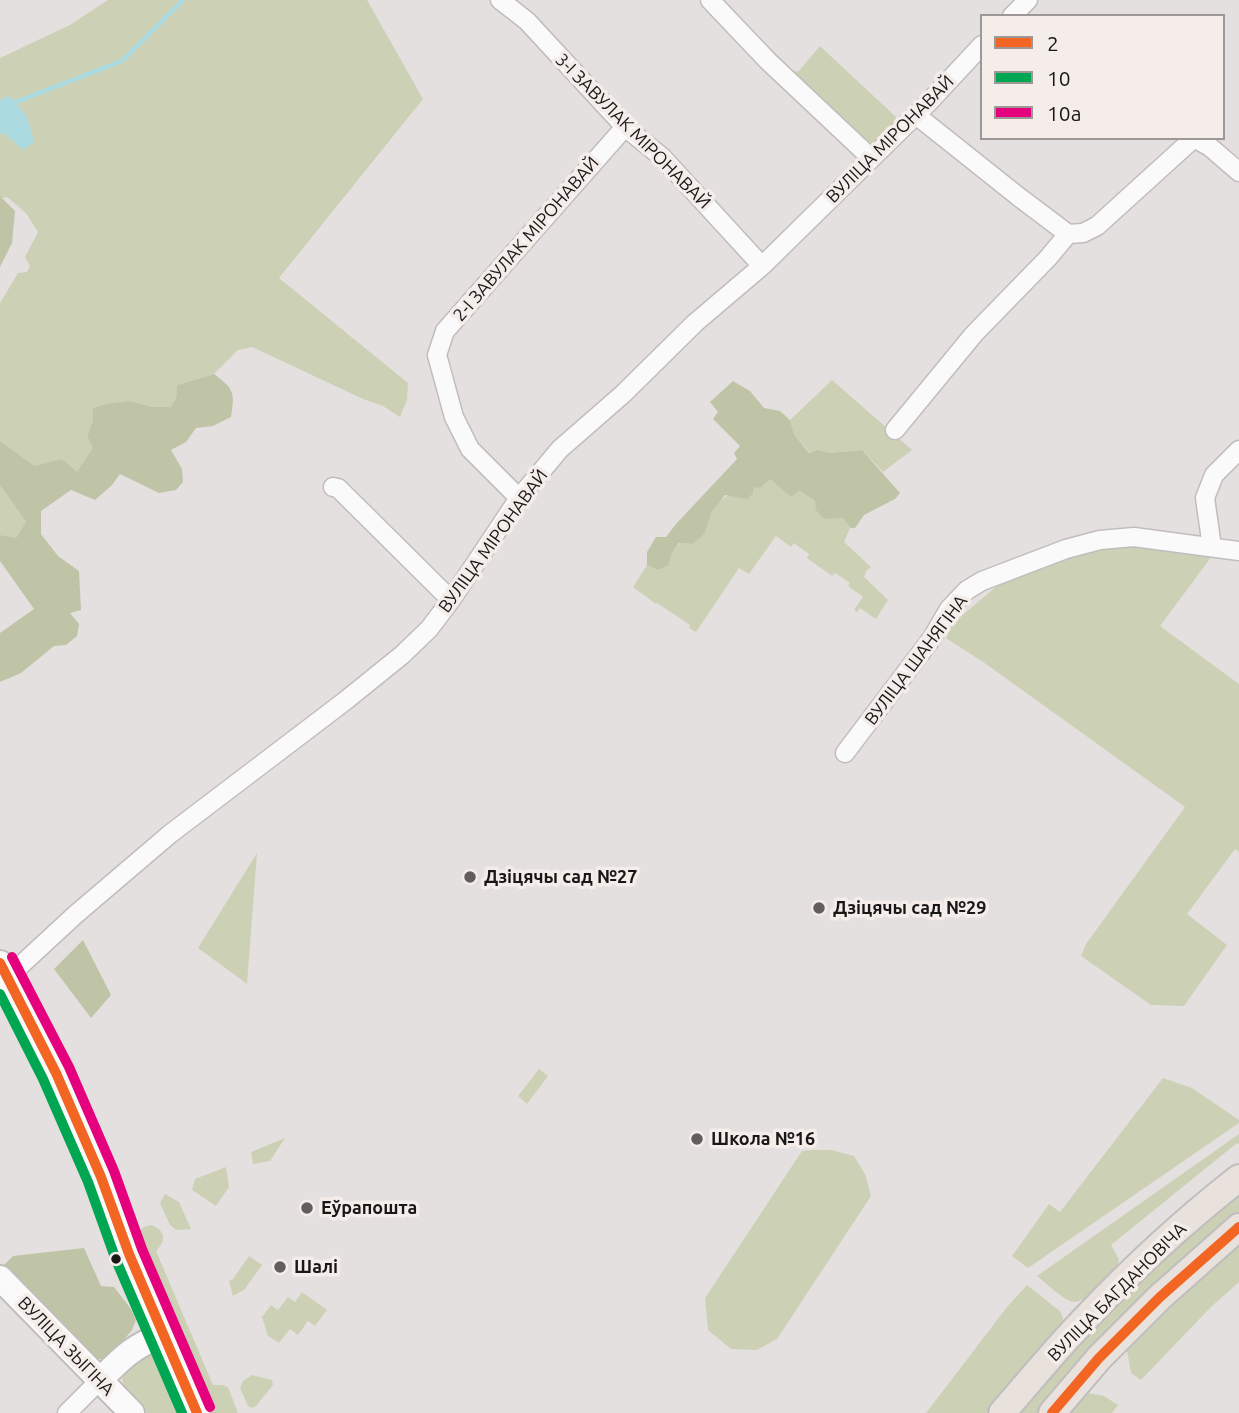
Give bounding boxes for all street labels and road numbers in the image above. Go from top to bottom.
street label: 3-І ЗАВУЛАК МІРОНАВАЙ [551,49,715,213]
street label: ВУЛІЦА МІРОНАВАЙ [822,71,958,207]
street label: 2-І ЗАВУЛАК МІРОНАВАЙ [449,152,603,326]
street label: ВУЛІЦА МІРОНАВАЙ [434,465,552,617]
street label: ВУЛІЦА ШАНЯГІНА [860,591,972,729]
street label: ВУЛІЦА БАГДАНОВІЧА [1043,1218,1191,1366]
street label: ВУЛІЦА ЗЫГІНА [13,1292,119,1400]

